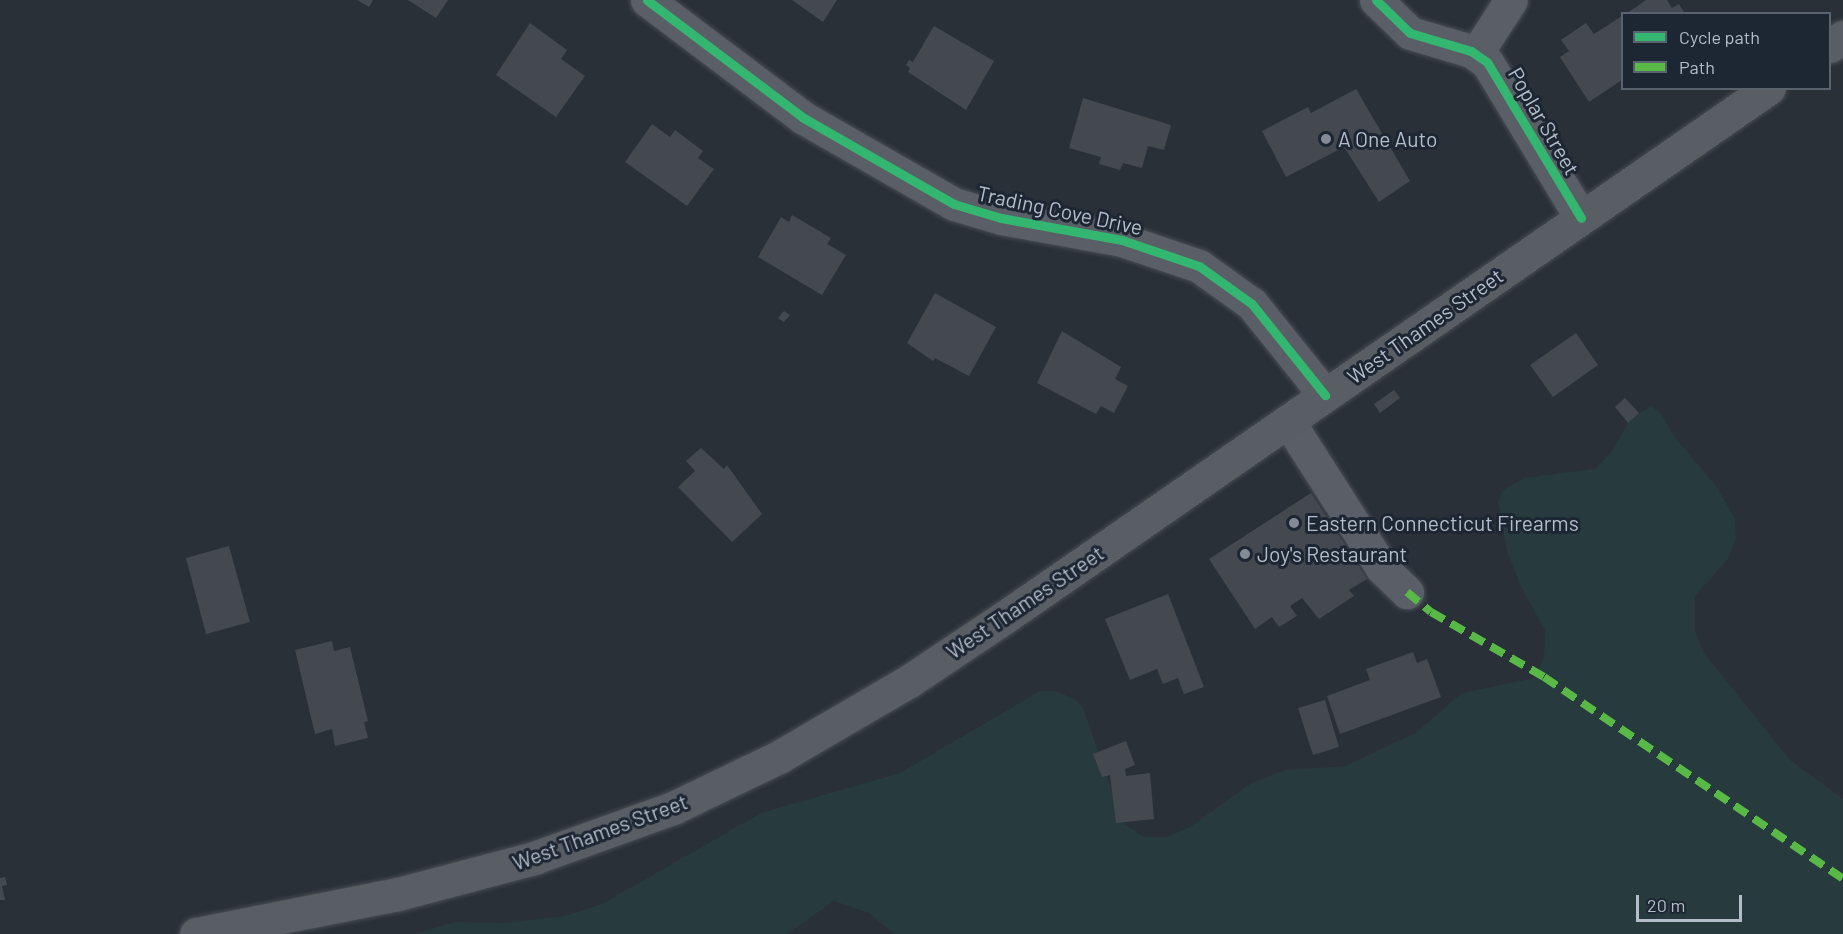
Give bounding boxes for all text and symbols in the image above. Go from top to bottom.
legend [1621,12,1831,90]
text: Cycle path [1679,26,1760,48]
text: Path [1679,56,1715,78]
street label: Poplar Street [1503,63,1585,179]
place label: A One Auto [1338,126,1437,152]
marker: A One Auto [1319,132,1333,146]
street label: Trading Cove Drive [975,180,1145,240]
street label: West Thames Street [1342,263,1508,389]
place label: Eastern Connecticut Firearms [1306,510,1579,536]
marker: Eastern Connecticut Firearms [1287,516,1301,530]
street label: West Thames Street [942,540,1108,664]
place label: Joy's Restaurant [1257,541,1407,567]
marker: Joy's Restaurant [1238,547,1252,561]
street label: West Thames Street [509,789,691,875]
scale bar [1639,883,1746,921]
text: 20 m [1647,894,1685,916]

